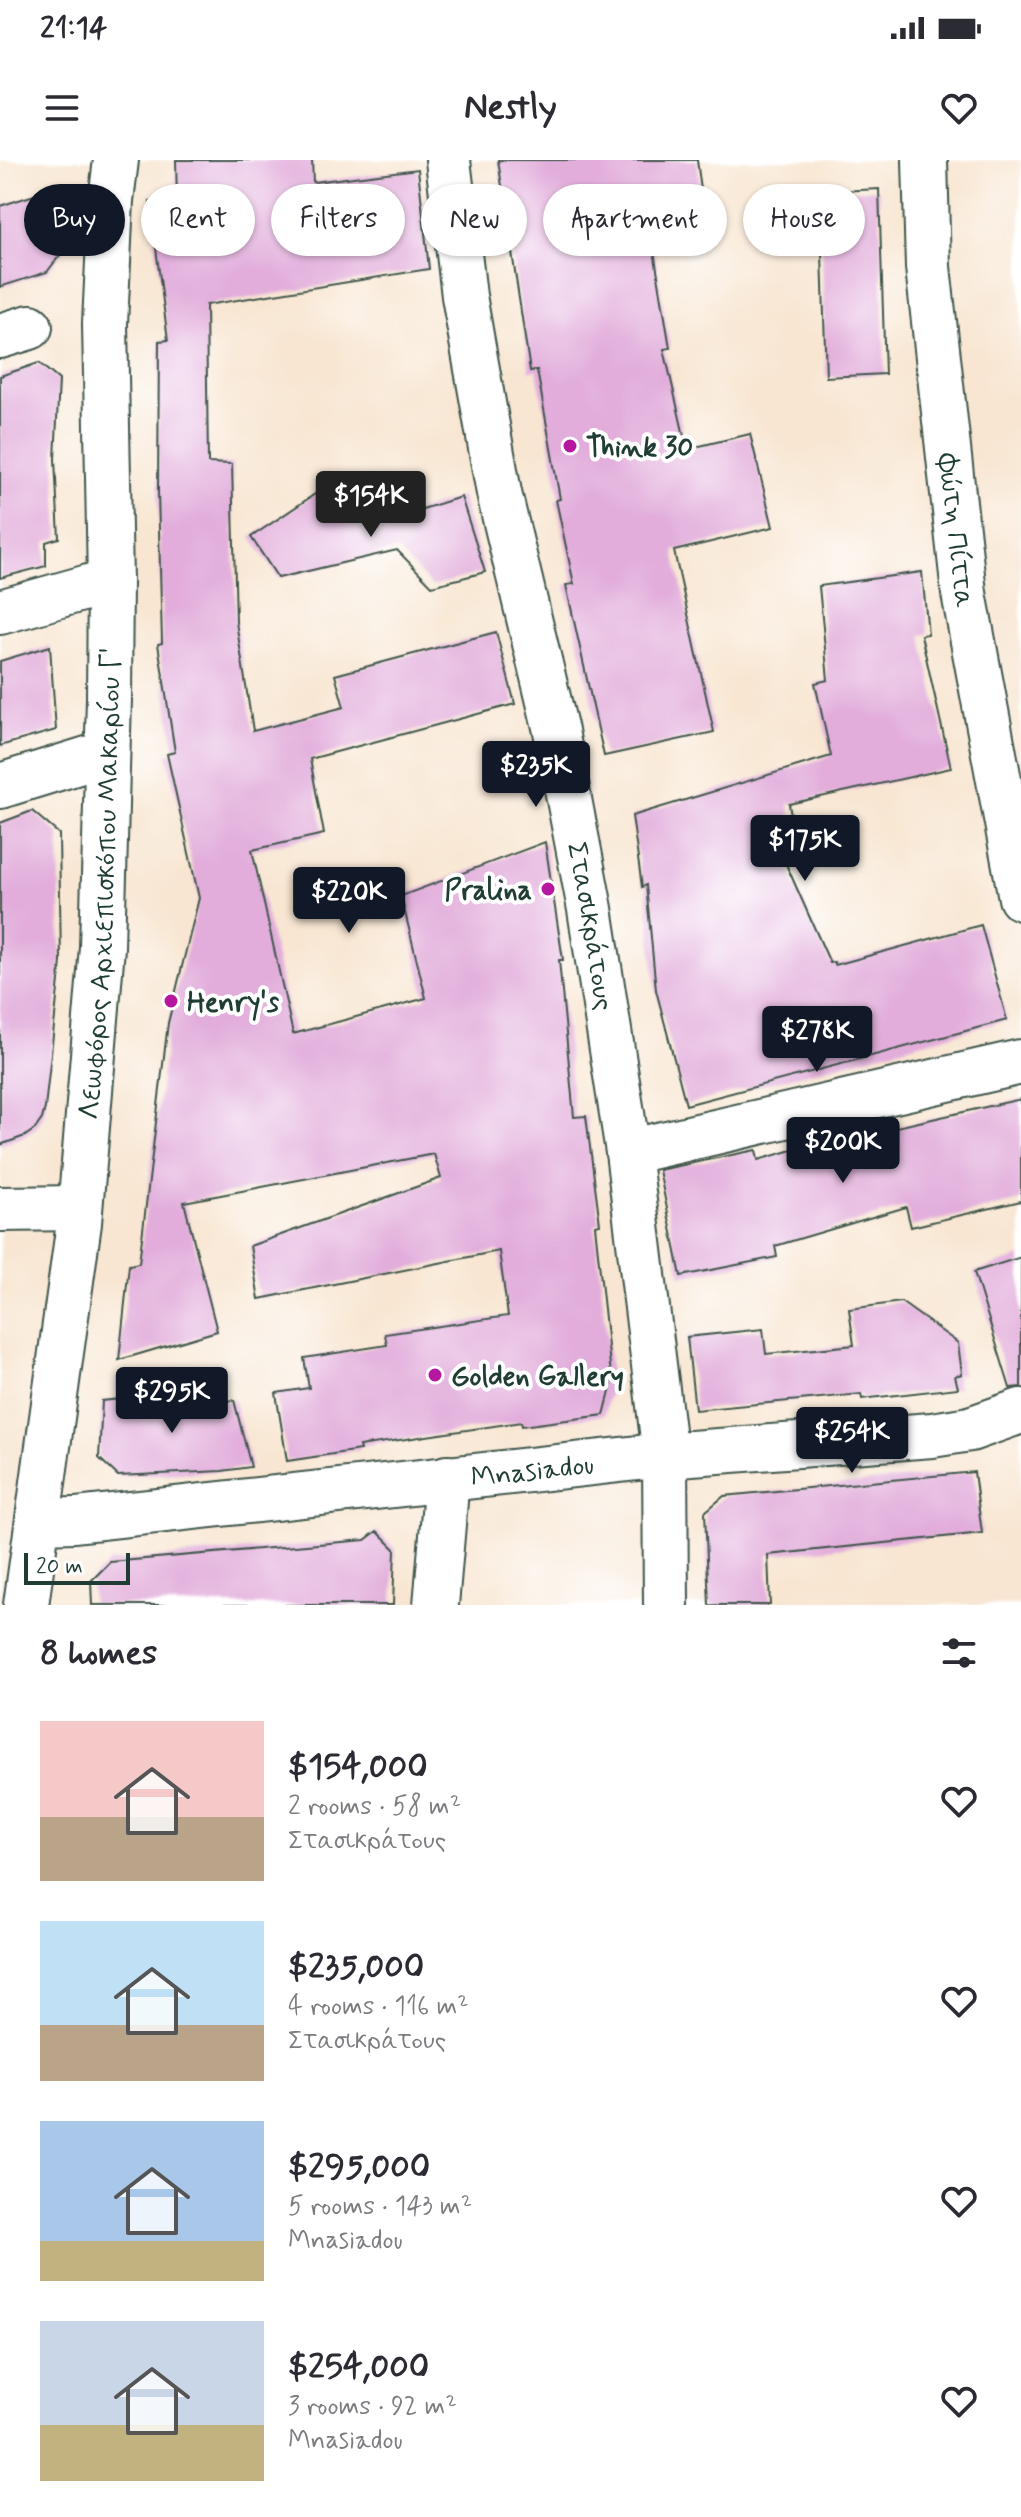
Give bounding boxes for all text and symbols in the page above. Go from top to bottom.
text: 21:14 [40,9,107,48]
text: Nestly [464,85,557,132]
icon: menu [40,86,84,130]
icon: heart [937,86,981,130]
chip: Buy [24,184,125,256]
chip: Rent [141,184,255,256]
chip: Filters [271,184,405,256]
chip: New [421,184,527,256]
chip: Apartment [543,184,727,256]
chip: House [743,184,865,256]
place label: Think 30 [586,430,693,467]
marker: Think 30 [561,437,579,455]
street label: Φώτη Πίττα [928,451,982,611]
pin: $154K [315,471,427,539]
text: $154K [334,480,408,514]
street label: Λεωφόρος Αρχιεπισκόπου Μακαρίου Γ' [72,647,130,1121]
pin: $235K [480,741,592,809]
text: $235K [500,750,572,784]
pin: $175K [749,815,861,883]
text: $175K [769,824,841,858]
street label: Στασικράτους [557,839,622,1013]
pin: $220K [293,867,405,935]
place label: Pralina [444,873,532,910]
text: $220K [311,876,387,910]
marker: Pralina [539,880,557,898]
place label: Henry's [187,985,280,1022]
marker: Henry's [162,992,180,1010]
pin: $278K [761,1006,873,1074]
text: $278K [780,1015,854,1049]
pin: $200K [787,1117,899,1185]
text: $200K [805,1126,881,1160]
place label: Golden Gallery [451,1359,624,1396]
marker: Golden Gallery [426,1366,444,1384]
pin: $295K [116,1367,228,1435]
text: $295K [134,1376,210,1410]
pin: $254K [796,1407,908,1475]
text: $254K [814,1416,890,1450]
street label: Mnasiadou [469,1447,596,1497]
scale bar [24,1549,130,1585]
text: 20 m [36,1553,83,1581]
text: 8 homes [40,1631,157,1676]
icon: filters [937,1631,981,1675]
text: $154,000 [288,1745,428,1790]
icon: home [104,1753,200,1849]
icon: heart [937,1779,981,1823]
text: 2 rooms · 58 m² [288,1790,461,1824]
text: Στασικράτους [288,1824,446,1858]
text: $235,000 [288,1945,424,1990]
icon: home [104,1953,200,2049]
icon: heart [937,1979,981,2023]
text: 4 rooms · 116 m² [288,1990,469,2024]
text: Στασικράτους [288,2024,446,2058]
text: $295,000 [288,2145,430,2190]
icon: home [104,2153,200,2249]
icon: heart [937,2179,981,2223]
text: 5 rooms · 143 m² [288,2190,472,2224]
text: Mnasiadou [288,2224,403,2258]
text: $254,000 [288,2345,429,2390]
icon: home [104,2353,200,2449]
icon: heart [937,2379,981,2423]
text: 3 rooms · 92 m² [288,2390,457,2424]
text: Mnasiadou [288,2424,403,2458]

